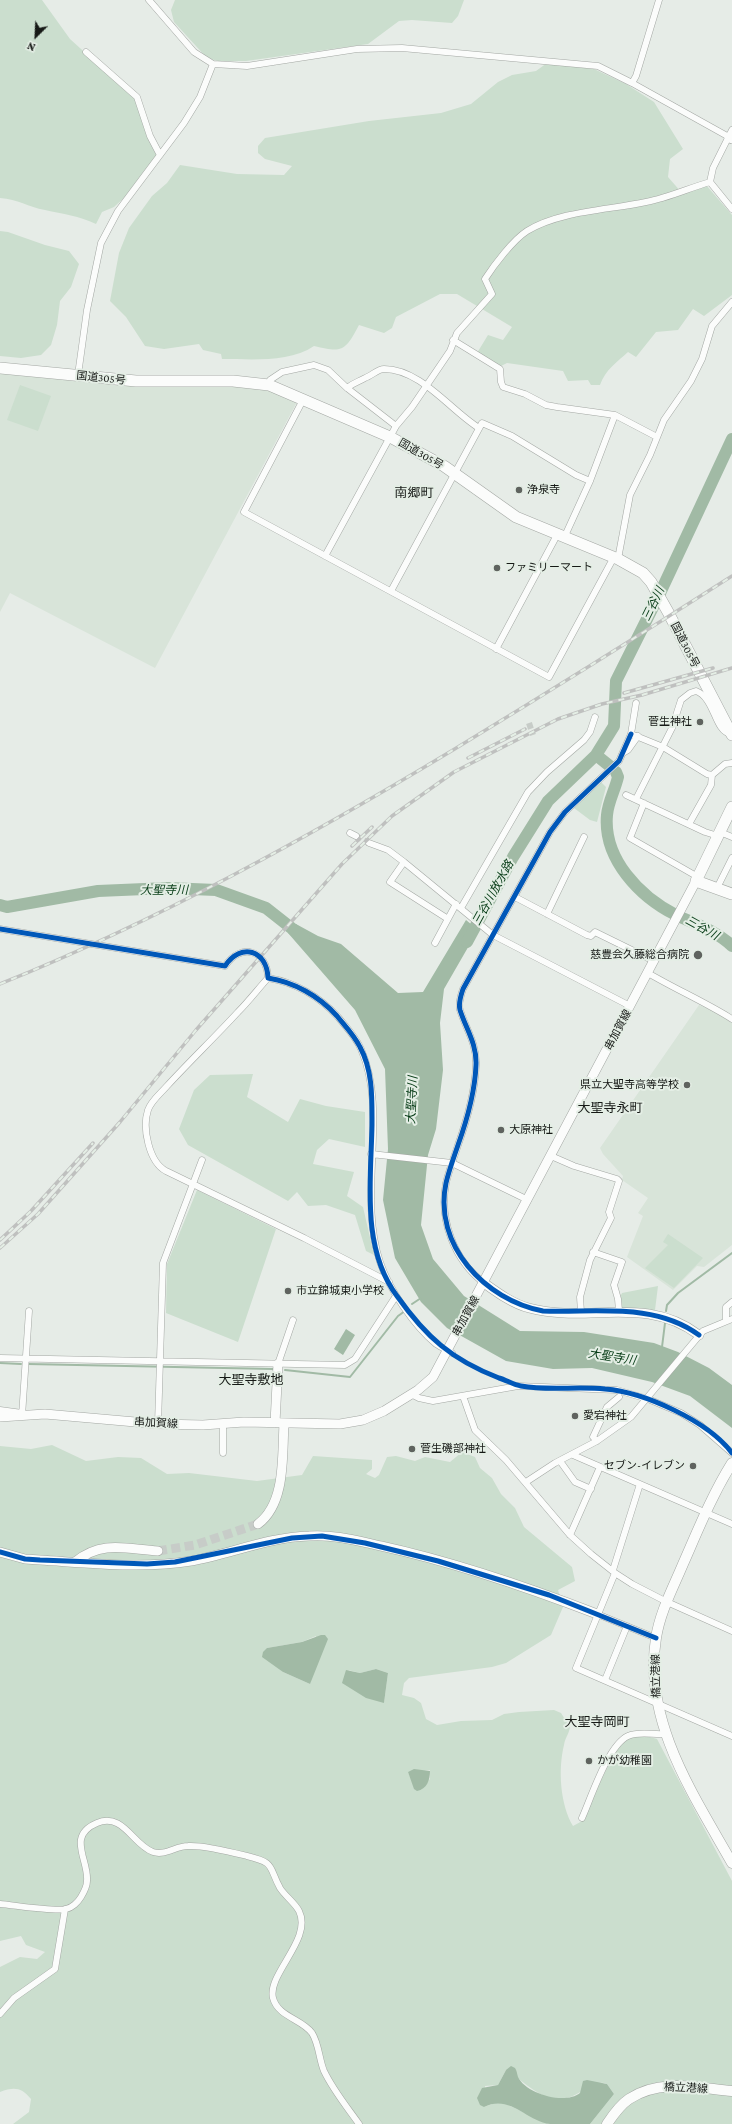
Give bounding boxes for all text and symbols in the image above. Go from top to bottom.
north arrow [16,16,56,56]
text: N [25,40,37,54]
street label: 国道305号 [76,369,126,387]
street label: 国道305号 [396,436,446,472]
place label: 浄泉寺 [527,483,560,497]
district label: 南郷町 [395,485,433,501]
marker: 浄泉寺 [514,485,524,495]
place label: ファミリーマート [505,561,593,575]
marker: ファミリーマート [492,563,502,573]
water label: 三谷川 [639,585,667,623]
street label: 国道305号 [668,620,702,670]
place label: 菅生神社 [648,715,692,729]
marker: 菅生神社 [695,717,705,727]
water label: 三谷川放水路 [469,858,517,928]
water label: 大聖寺川 [140,883,188,897]
water label: 三谷川 [683,913,721,943]
place label: 慈豊会久藤総合病院 [590,948,689,962]
marker: 慈豊会久藤総合病院 [692,949,704,961]
street label: 串加賀線 [602,1007,634,1053]
water label: 大聖寺川 [404,1076,420,1124]
place label: 県立大聖寺高等学校 [580,1078,679,1092]
marker: 県立大聖寺高等学校 [682,1080,692,1090]
district label: 大聖寺永町 [578,1100,642,1116]
place label: 大原神社 [509,1123,553,1137]
marker: 大原神社 [496,1125,506,1135]
place label: 市立錦城東小学校 [296,1284,384,1298]
marker: 市立錦城東小学校 [283,1286,293,1296]
street label: 串加賀線 [450,1294,482,1338]
water label: 大聖寺川 [587,1346,637,1368]
district label: 大聖寺敷地 [219,1372,283,1388]
place label: 愛宕神社 [583,1409,627,1423]
marker: 愛宕神社 [570,1411,580,1421]
street label: 串加賀線 [134,1415,178,1431]
place label: 菅生磯部神社 [420,1442,486,1456]
marker: 菅生磯部神社 [407,1444,417,1454]
place label: セブン-イレブン [604,1459,685,1473]
marker: セブン-イレブン [688,1461,698,1471]
street label: 橋立港線 [649,1654,663,1698]
district label: 大聖寺岡町 [565,1714,629,1730]
place label: かが幼稚園 [597,1754,652,1768]
marker: かが幼稚園 [584,1756,594,1766]
street label: 橋立港線 [664,2080,708,2096]

